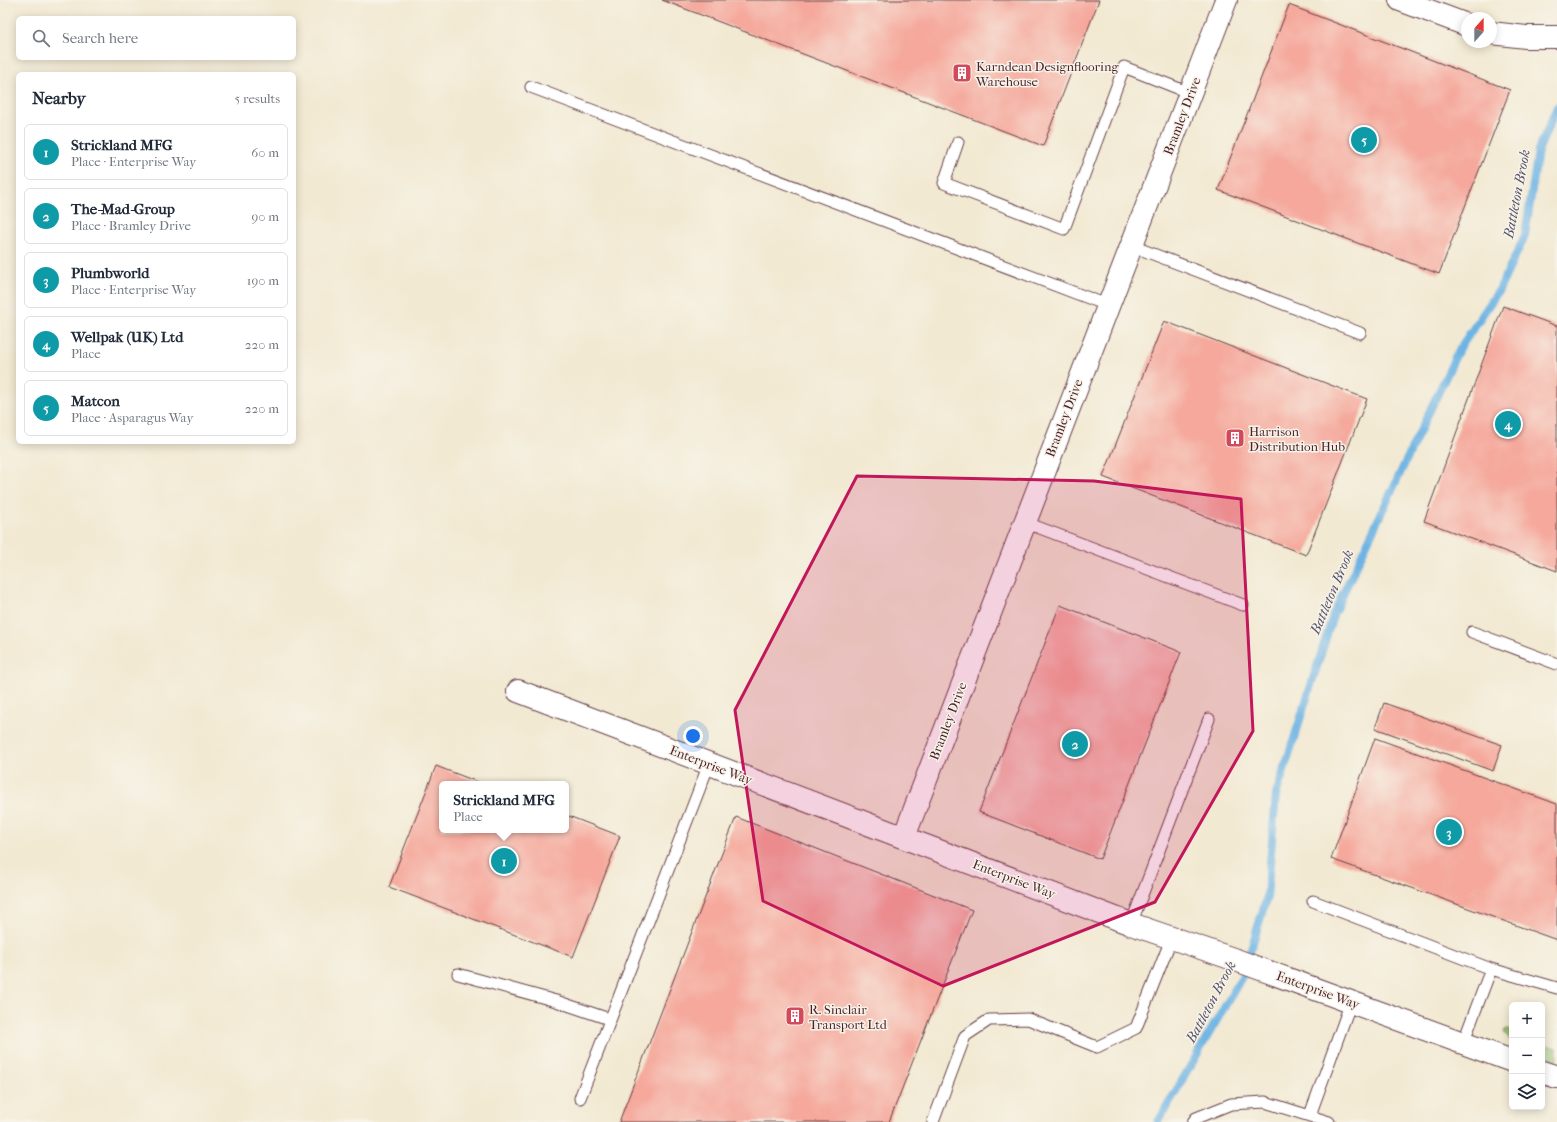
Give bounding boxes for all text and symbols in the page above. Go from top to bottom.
north arrow [1461,12,1497,48]
search box [16,16,296,60]
icon: search [30,27,52,49]
text: Search here [62,29,138,47]
place label: Karndean Designflooring Warehouse [975,59,1119,89]
building icon: Karndean Designflooring Warehouse [951,62,973,84]
street label: Bramley Drive [1160,75,1204,157]
text: Nearby [32,88,86,108]
text: 5 results [235,91,280,106]
pin: 5 [1351,125,1377,155]
text: Strickland MFG [71,136,173,154]
text: 1 [44,145,48,160]
text: 60 m [251,145,279,160]
water label: Battleton Brook [1500,148,1534,241]
text: Place · Enterprise Way [71,154,196,169]
text: The-Mad-Group [71,200,175,218]
text: 2 [43,209,49,224]
text: 90 m [251,209,279,224]
text: Place · Bramley Drive [71,218,191,233]
text: Plumbworld [71,264,149,282]
text: 3 [43,273,49,288]
text: 190 m [247,273,279,288]
text: Place · Enterprise Way [71,282,196,297]
text: Wellpak (UK) Ltd [71,328,183,346]
text: 4 [42,337,50,352]
text: 220 m [245,337,279,352]
text: Place [71,346,101,361]
street label: Bramley Drive [1042,377,1086,459]
text: Matcon [71,392,120,410]
text: 5 [43,401,49,416]
text: 220 m [245,401,279,416]
pin: 4 [1495,409,1521,439]
text: Place · Asparagus Way [71,410,193,425]
place label: Harrison Distribution Hub [1249,424,1345,454]
building icon: Harrison Distribution Hub [1224,427,1246,449]
water label: Battleton Brook [1306,547,1357,638]
street label: Bramley Drive [926,680,970,762]
your location [683,726,703,746]
pin: 2 [1062,729,1088,759]
street label: Enterprise Way [668,742,755,788]
popup [439,781,569,833]
text: Strickland MFG [453,791,555,809]
text: Place [453,809,483,824]
pin: 3 [1436,817,1462,847]
pin: 1 [491,846,517,876]
street label: Enterprise Way [971,856,1058,902]
water label: Battleton Brook [1182,958,1240,1047]
street label: Enterprise Way [1274,968,1363,1012]
place label: R. Sinclair Transport Ltd [809,1002,888,1032]
map controls [1509,1002,1545,1110]
button: + [1509,1002,1545,1038]
building icon: R. Sinclair Transport Ltd [784,1005,806,1027]
button: − [1509,1038,1545,1074]
button: layers [1509,1074,1545,1110]

